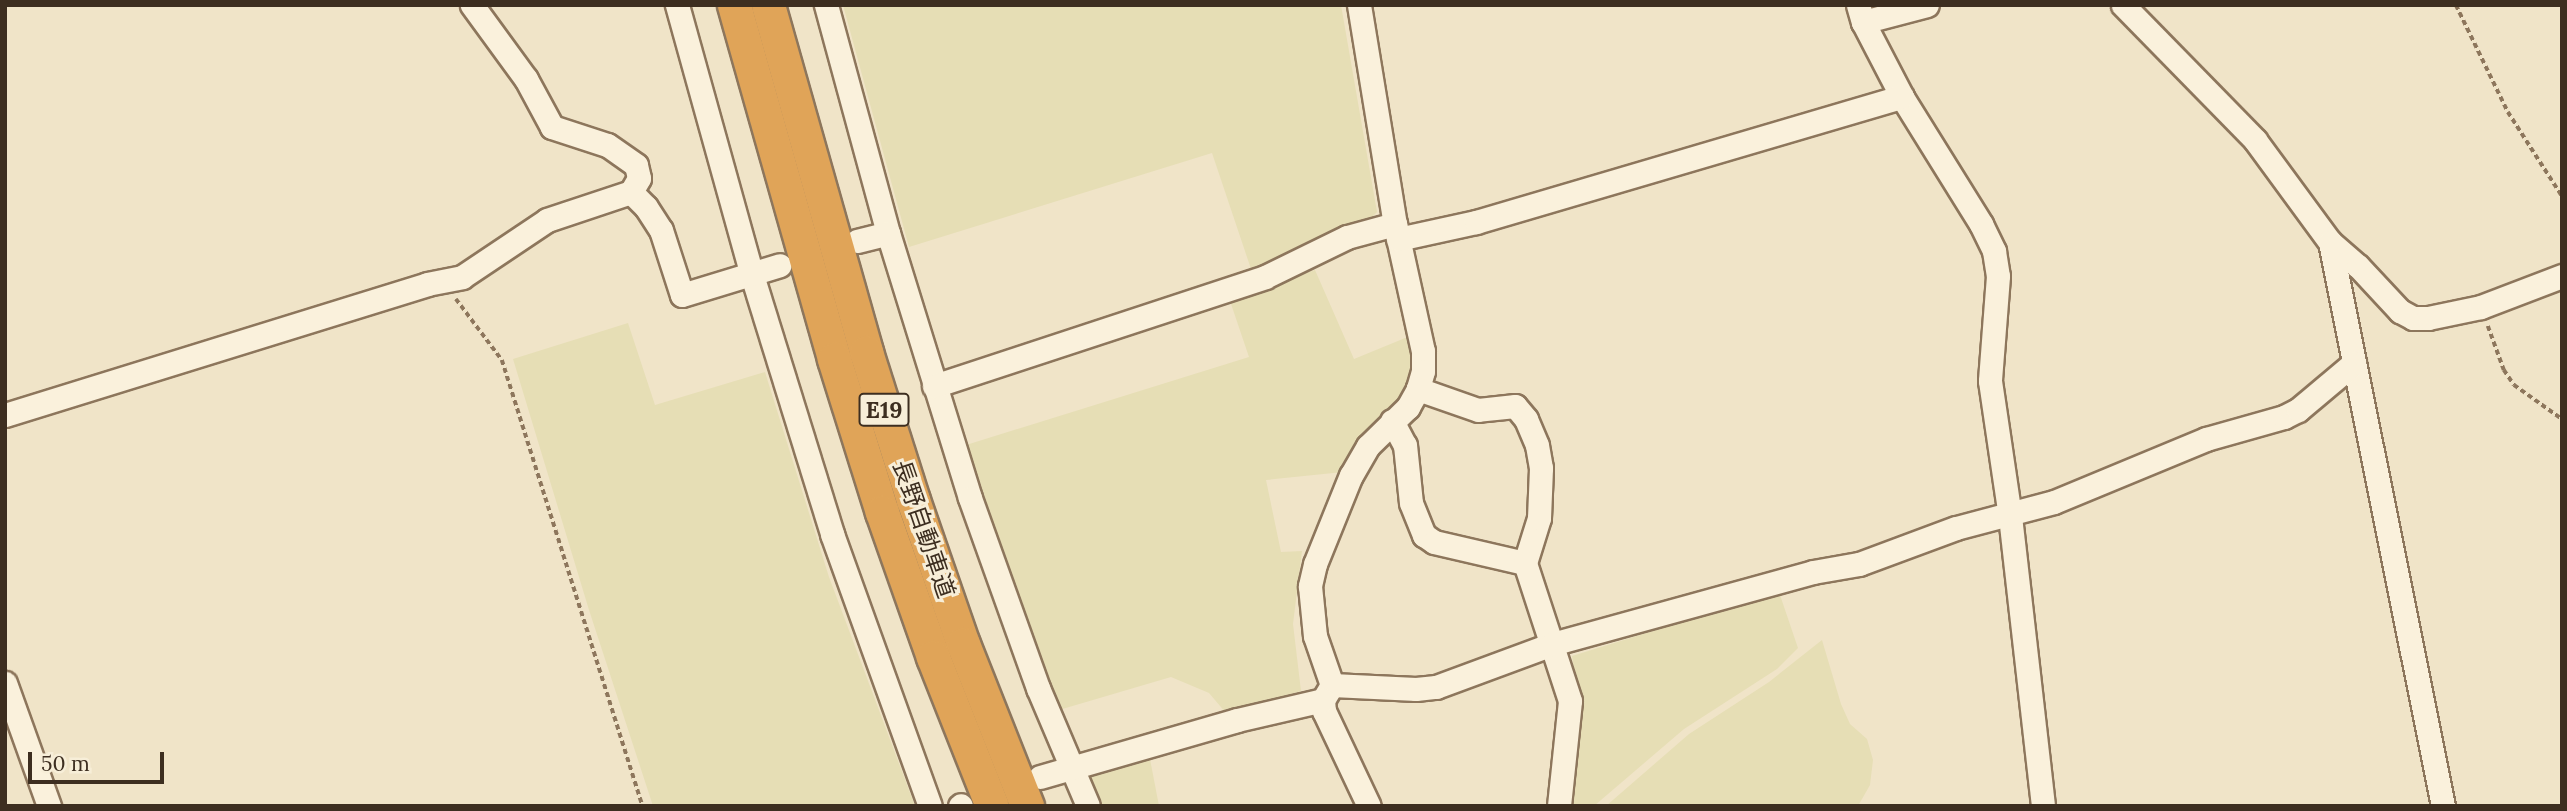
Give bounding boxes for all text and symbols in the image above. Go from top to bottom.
road number: E19 [858,390,910,430]
street label: 長野自動車道 [887,456,961,602]
scale bar [32,738,168,782]
text: 50 m [41,750,90,777]

